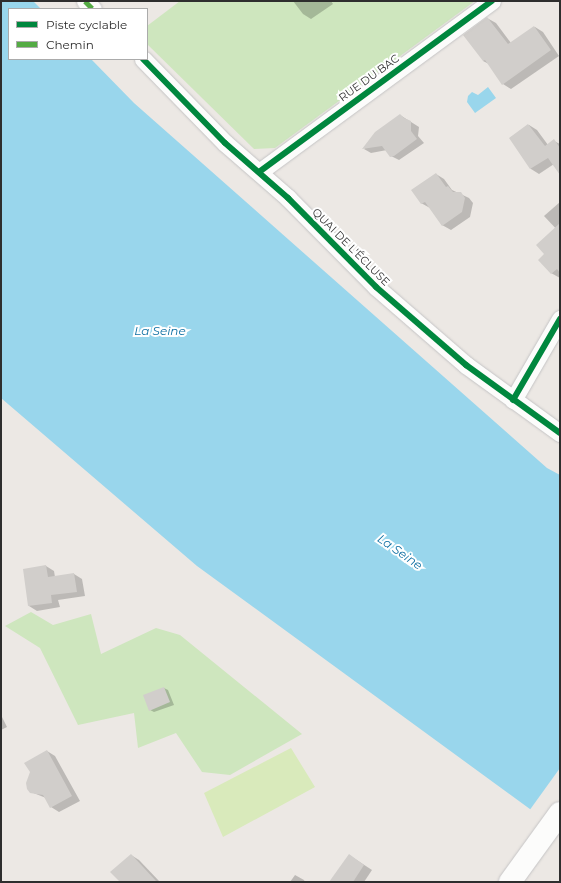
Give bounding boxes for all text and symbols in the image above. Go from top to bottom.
legend [8,8,148,60]
text: Piste cyclable [46,17,127,32]
text: Chemin [46,37,94,52]
street label: RUE DU BAC [336,52,402,104]
street label: QUAI DE L'ÉCLUSE [309,205,393,289]
water label: La Seine [134,324,186,338]
water label: La Seine [375,531,425,573]

